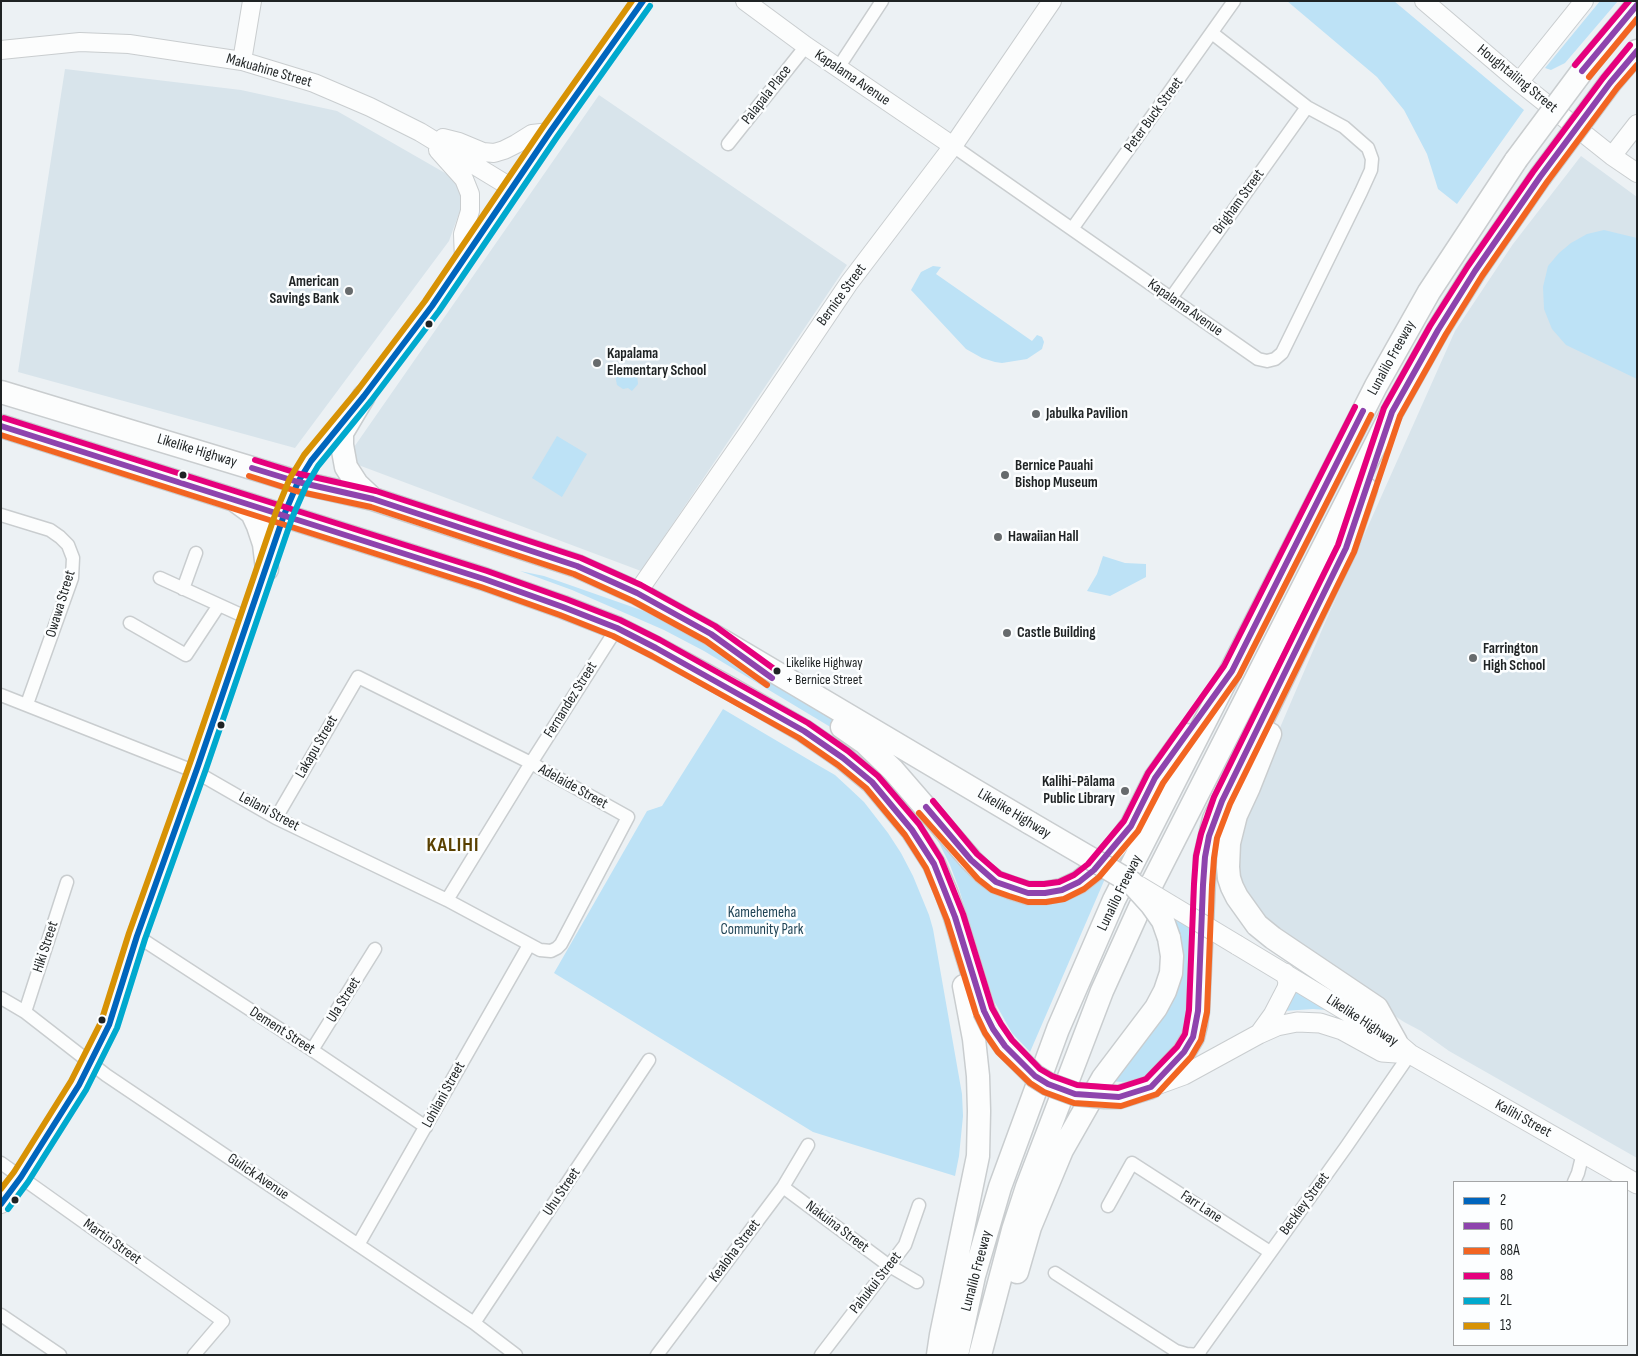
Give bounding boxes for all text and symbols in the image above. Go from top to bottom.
street label: Houghtailing Street [1473,41,1561,117]
street label: Kapalama Avenue [811,46,893,110]
street label: Makuahine Street [224,50,314,92]
street label: Palapala Place [738,62,796,128]
street label: Peter Buck Street [1121,74,1187,156]
street label: Brigham Street [1209,166,1269,238]
street label: Bernice Street [813,260,871,330]
place label: American Savings Bank [269,273,339,308]
street label: Kapalama Avenue [1144,276,1226,340]
marker: American Savings Bank [343,285,355,297]
street label: Lunalilo Freeway [1364,317,1420,399]
unlabelled marker [424,319,434,329]
place label: Kapalama Elementary School [607,345,706,380]
marker: Kapalama Elementary School [591,357,603,369]
place label: Jabulka Pavilion [1046,405,1128,423]
marker: Jabulka Pavilion [1030,408,1042,420]
street label: Likelike Highway [155,430,239,472]
place label: Bernice Pauahi Bishop Museum [1015,457,1098,492]
marker: Bernice Pauahi Bishop Museum [999,469,1011,481]
unlabelled marker [178,470,188,480]
place label: Hawaiian Hall [1008,528,1079,546]
marker: Hawaiian Hall [992,531,1004,543]
street label: Owawa Street [42,568,80,640]
place label: Castle Building [1017,624,1096,642]
marker: Castle Building [1001,627,1013,639]
place label: Farrington High School [1483,640,1545,675]
marker: Farrington High School [1467,652,1479,664]
place label: Likelike Highway + Bernice Street [786,655,863,688]
street label: Fernandez Street [541,659,601,741]
marker: Likelike Highway + Bernice Street [772,666,782,676]
street label: Lakapu Street [292,712,342,782]
unlabelled marker [216,720,226,730]
street label: Adelaide Street [535,761,611,813]
place label: Kalihi-Pālama Public Library [1042,773,1115,808]
street label: Likelike Highway [974,785,1054,843]
marker: Kalihi-Pālama Public Library [1119,785,1131,797]
street label: Leilani Street [236,789,302,835]
district label: KALIHI [426,834,480,858]
street label: Lunalilo Freeway [1094,852,1146,934]
park label: Kamehemeha Community Park [721,904,803,939]
street label: Hiki Street [29,919,63,975]
street label: Ula Street [323,974,365,1026]
street label: Likelike Highway [1323,991,1401,1051]
street label: Dement Street [246,1003,318,1059]
unlabelled marker [97,1015,107,1025]
street label: Lohilani Street [419,1059,469,1131]
street label: Kalihi Street [1492,1096,1554,1142]
street label: Gulick Avenue [224,1150,292,1204]
street label: Uhu Street [539,1165,585,1219]
street label: Beckley Street [1276,1169,1334,1239]
legend [1453,1181,1628,1346]
street label: Farr Lane [1177,1187,1225,1227]
text: 2 [1500,1191,1506,1210]
unlabelled marker [10,1195,20,1205]
street label: Nakuina Street [802,1197,872,1257]
street label: Martin Street [79,1215,145,1269]
street label: Kealoha Street [706,1216,764,1286]
text: 60 [1500,1216,1513,1235]
street label: Lunalilo Freeway [958,1229,996,1313]
text: 88A [1500,1241,1520,1260]
street label: Pahukui Street [846,1249,906,1317]
text: 88 [1500,1266,1513,1285]
text: 2L [1500,1291,1512,1310]
text: 13 [1500,1316,1512,1335]

